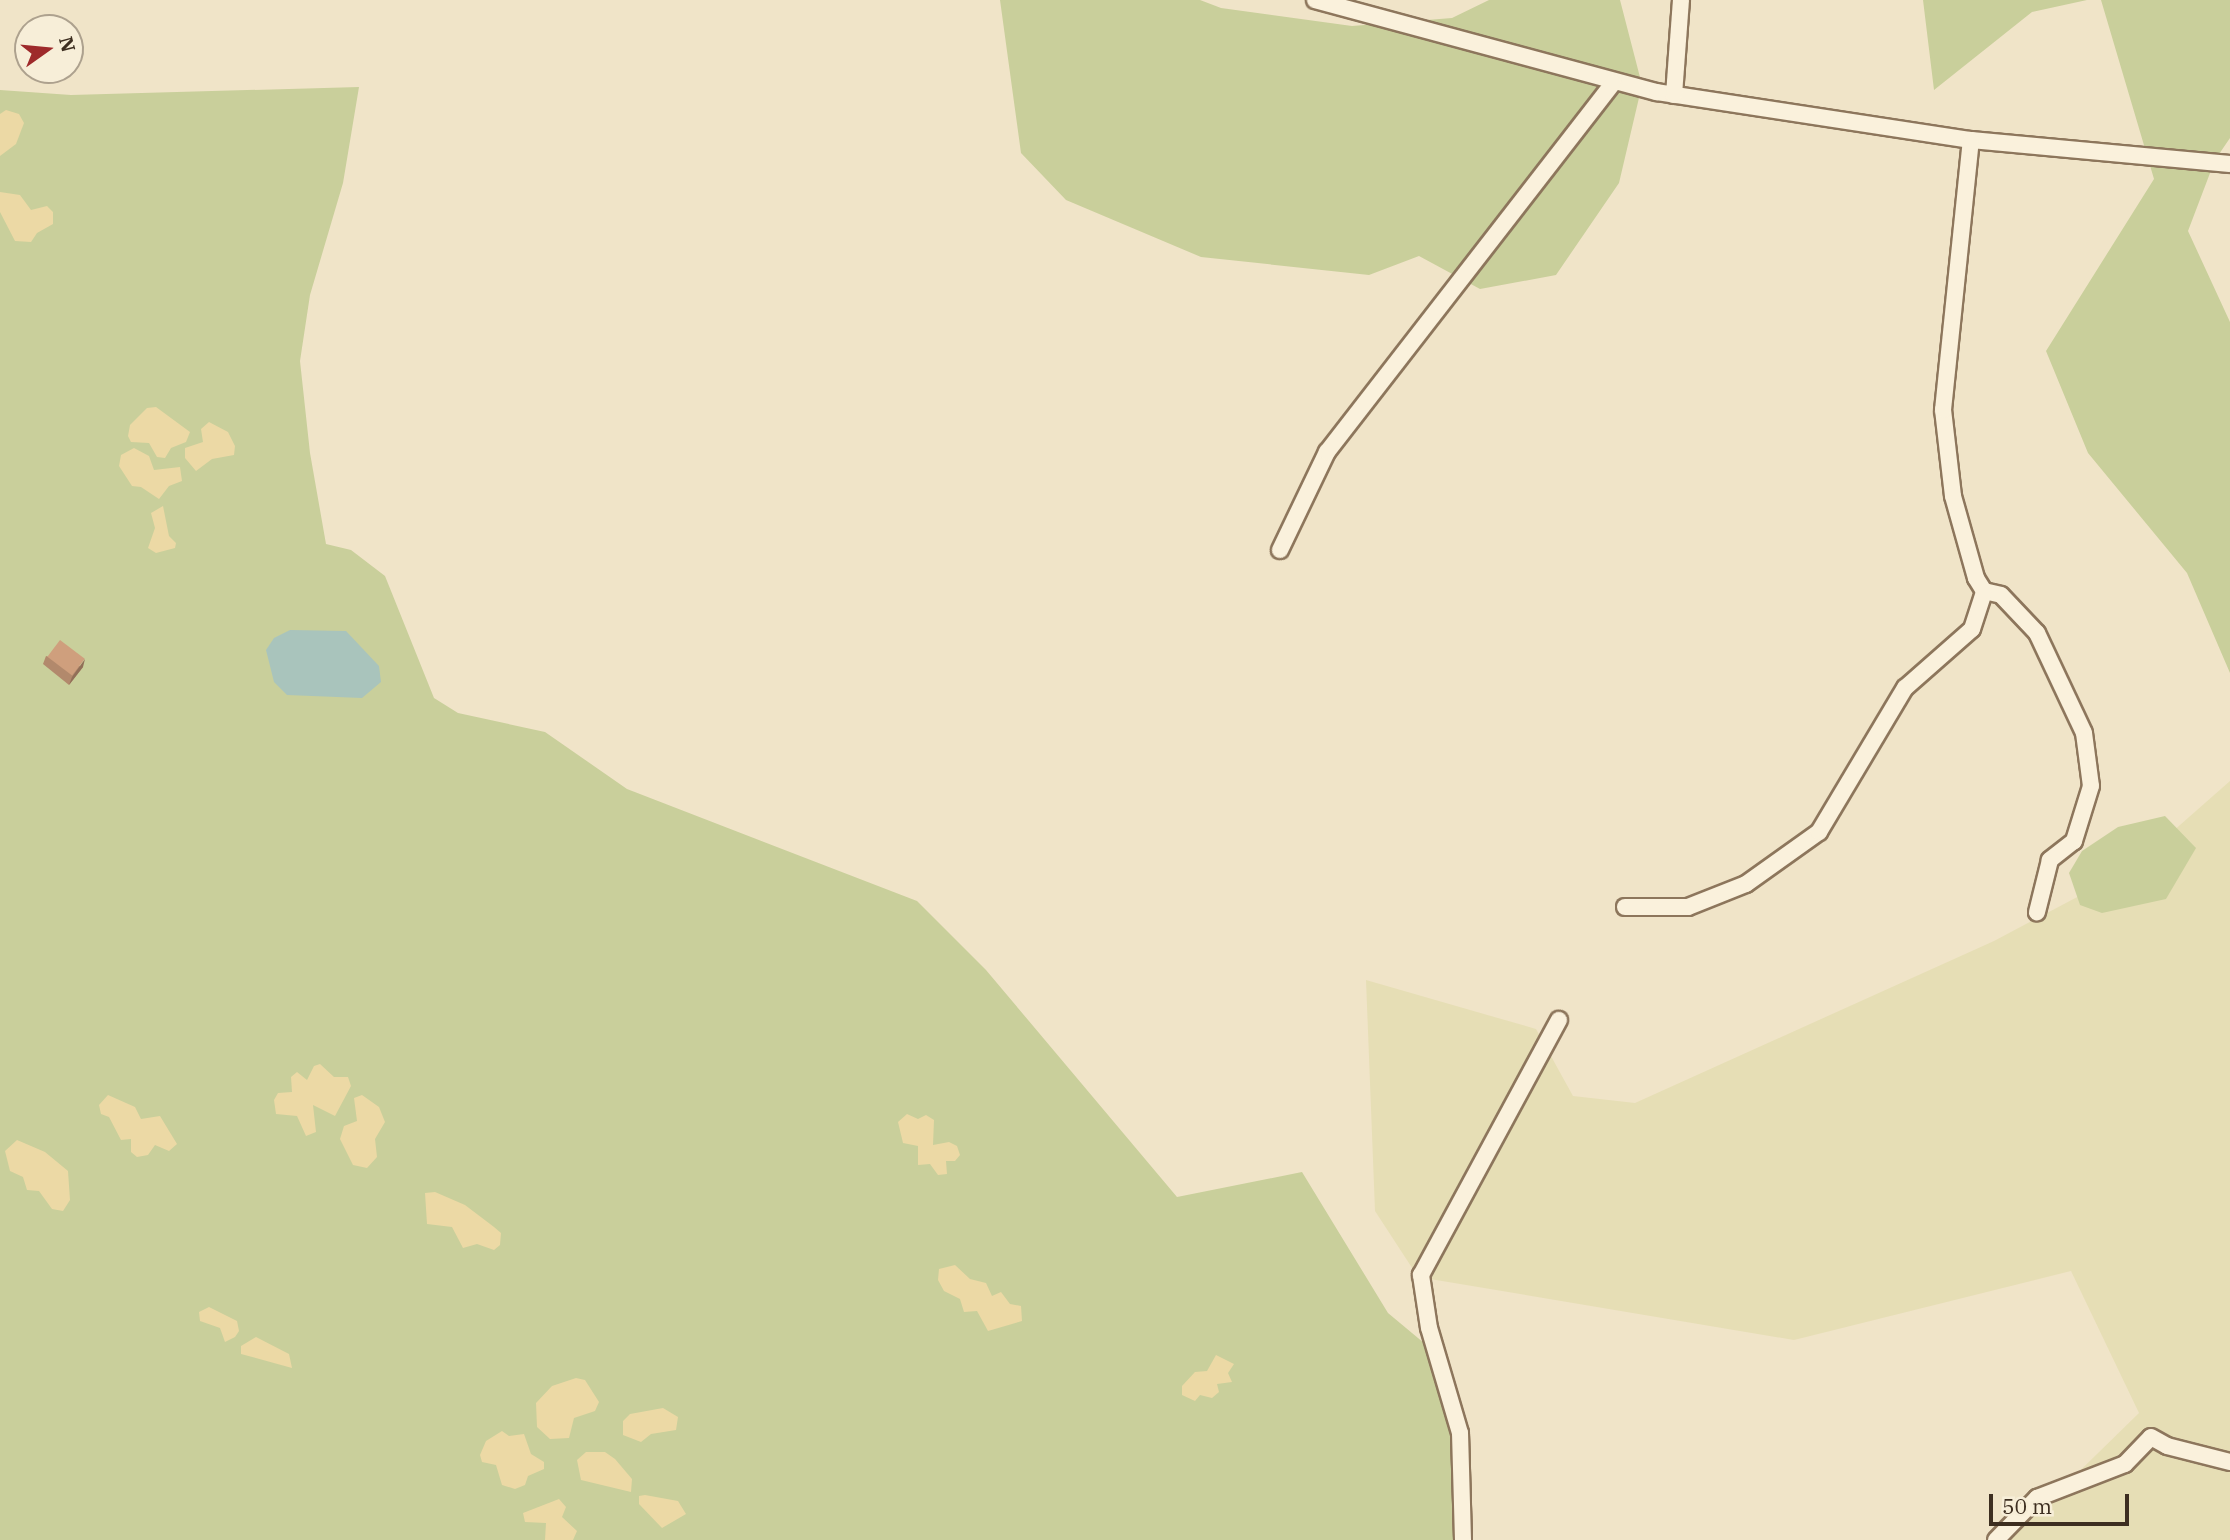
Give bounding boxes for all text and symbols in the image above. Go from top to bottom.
north arrow [14,14,84,84]
text: N [54,34,81,54]
scale bar [1992,1480,2132,1524]
text: 50 m [2002,1492,2052,1520]

